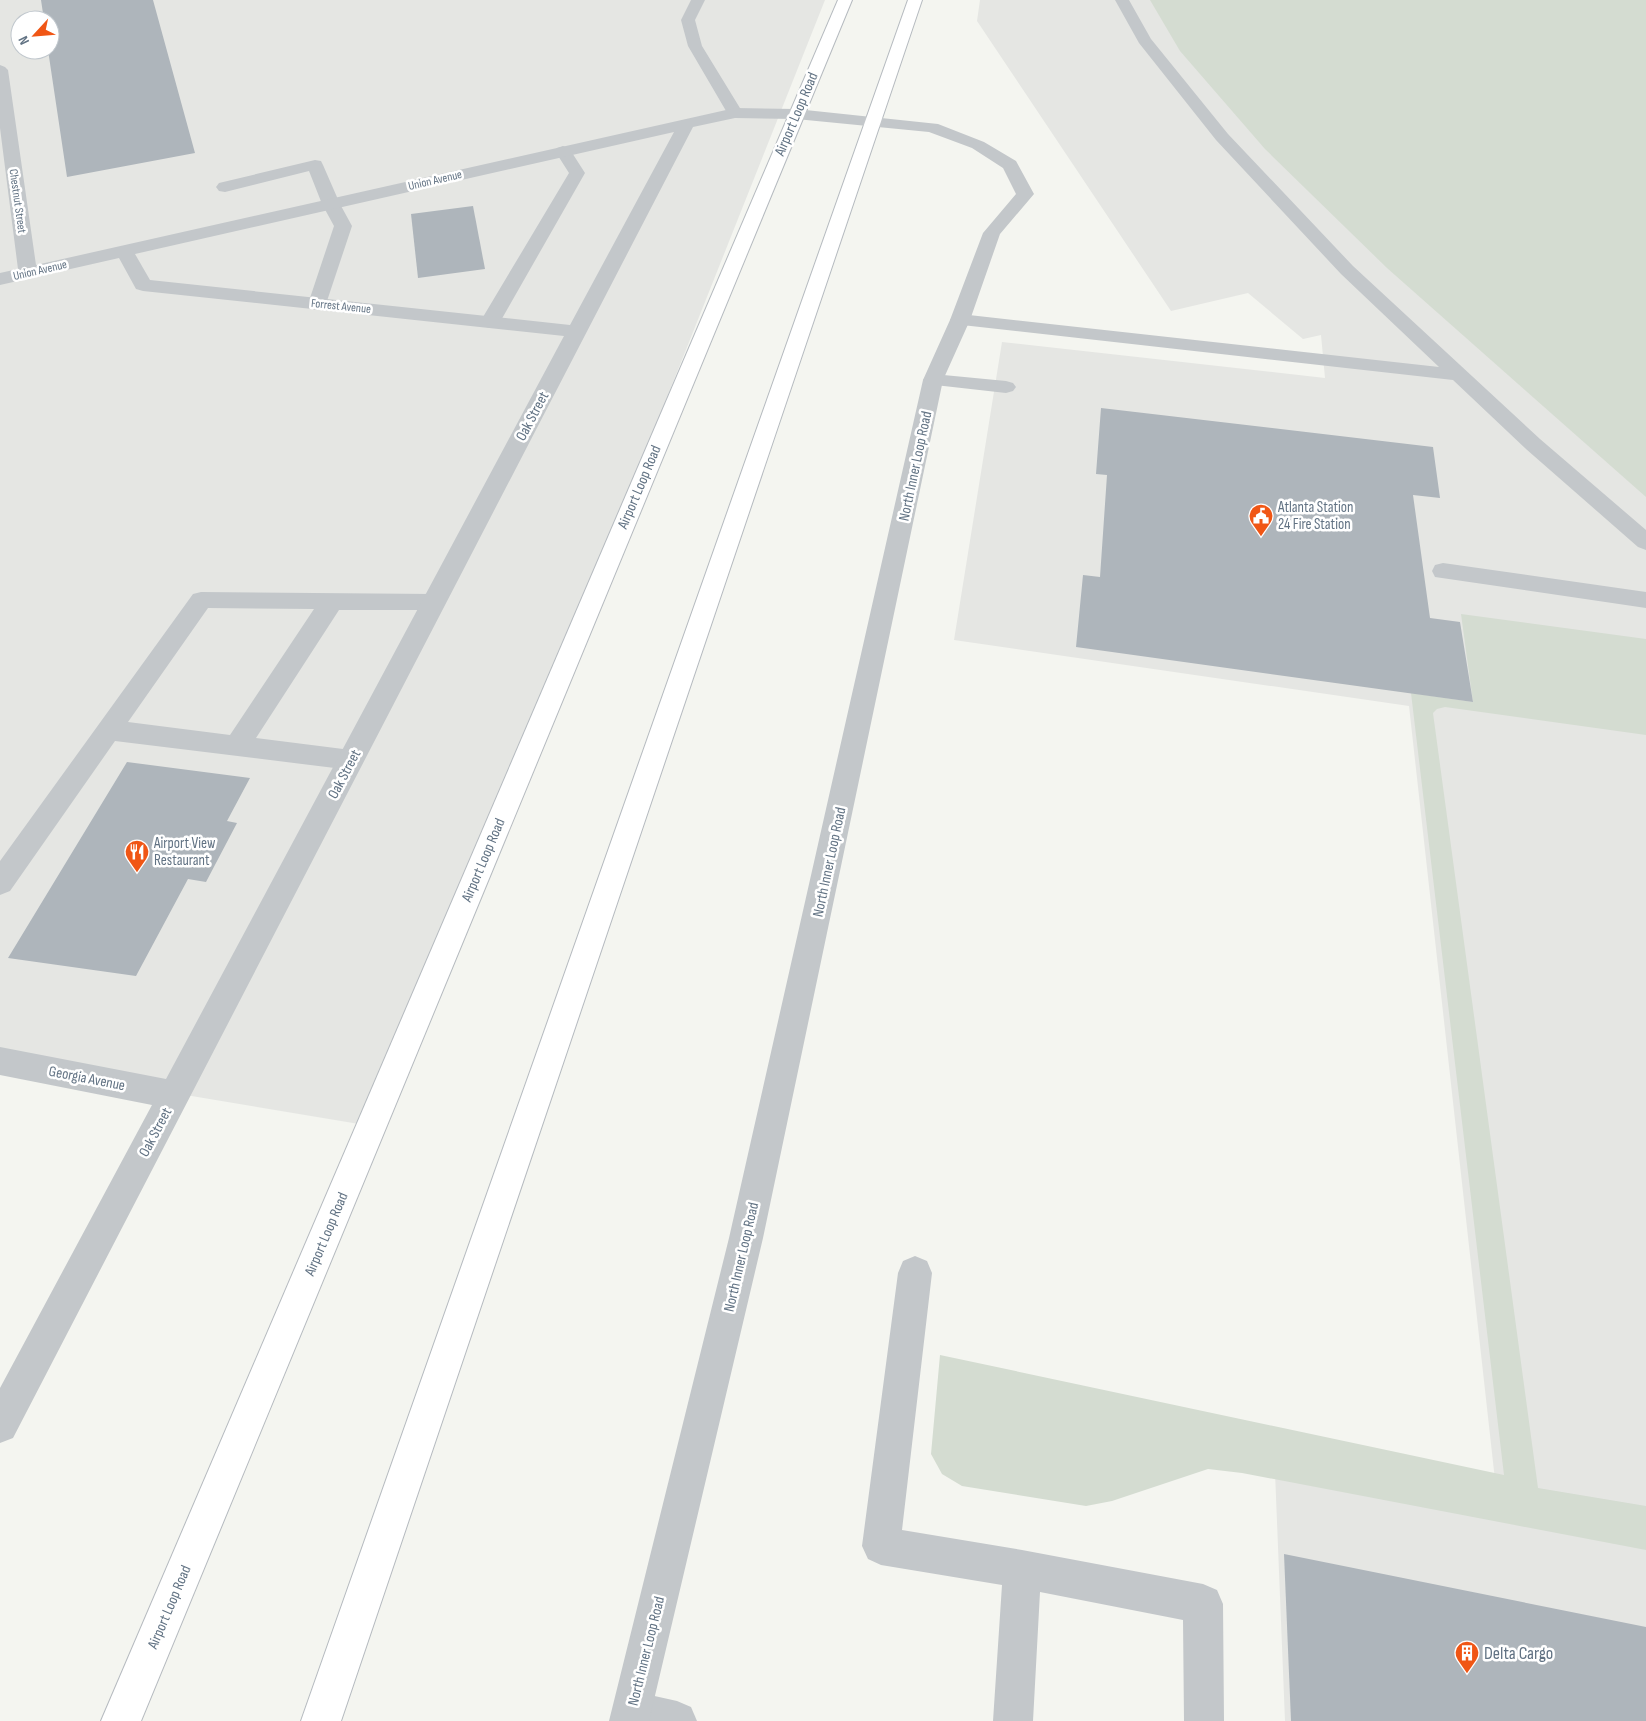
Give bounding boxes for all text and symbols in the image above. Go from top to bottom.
north arrow [10,10,60,60]
text: N [14,33,33,48]
street label: Airport Loop Road [770,70,823,160]
street label: Union Avenue [407,167,464,194]
street label: Chestnut Street [6,168,29,235]
street label: Union Avenue [12,257,69,284]
street label: Forrest Avenue [310,296,372,317]
street label: Oak Street [512,388,553,444]
street label: North Inner Loop Road [895,409,936,523]
street label: Airport Loop Road [613,443,666,533]
place label: Atlanta Station 24 Fire Station [1277,498,1353,534]
public building icon: Atlanta Station 24 Fire Station [1248,503,1274,537]
street label: Oak Street [324,746,365,802]
street label: North Inner Loop Road [809,805,850,919]
street label: Airport Loop Road [457,816,510,906]
place label: Airport View Restaurant [153,834,216,870]
restaurant icon: Airport View Restaurant [124,839,150,873]
street label: Georgia Avenue [47,1062,127,1095]
street label: Oak Street [135,1104,176,1160]
street label: Airport Loop Road [300,1190,353,1280]
street label: North Inner Loop Road [720,1201,763,1314]
street label: Airport Loop Road [143,1563,196,1653]
street label: North Inner Loop Road [624,1595,669,1708]
building icon: Delta Cargo [1454,1640,1480,1674]
place label: Delta Cargo [1484,1643,1553,1664]

